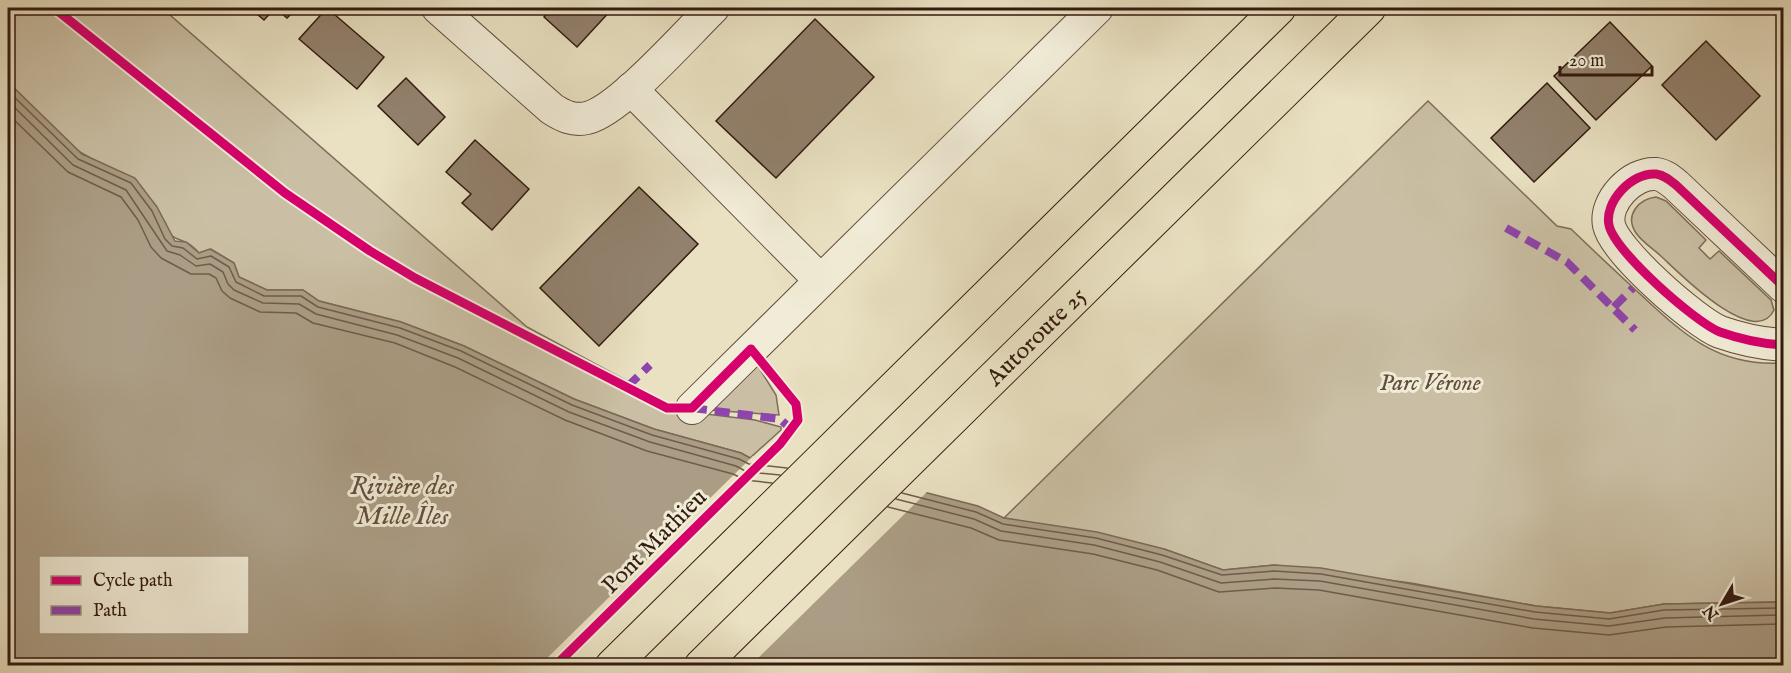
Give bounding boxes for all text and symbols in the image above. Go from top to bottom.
scale bar [1560,39,1652,77]
text: 20 m [1569,50,1604,73]
street label: Autoroute 25 [980,281,1094,394]
park label: Parc Vérone [1379,368,1481,399]
water label: Rivière des Mille Îles [350,470,455,533]
street label: Pont Mathieu [596,483,714,601]
legend [39,556,249,634]
text: Cycle path [93,570,173,593]
north arrow [1692,574,1752,634]
text: Path [93,600,127,623]
text: N [1700,600,1725,625]

